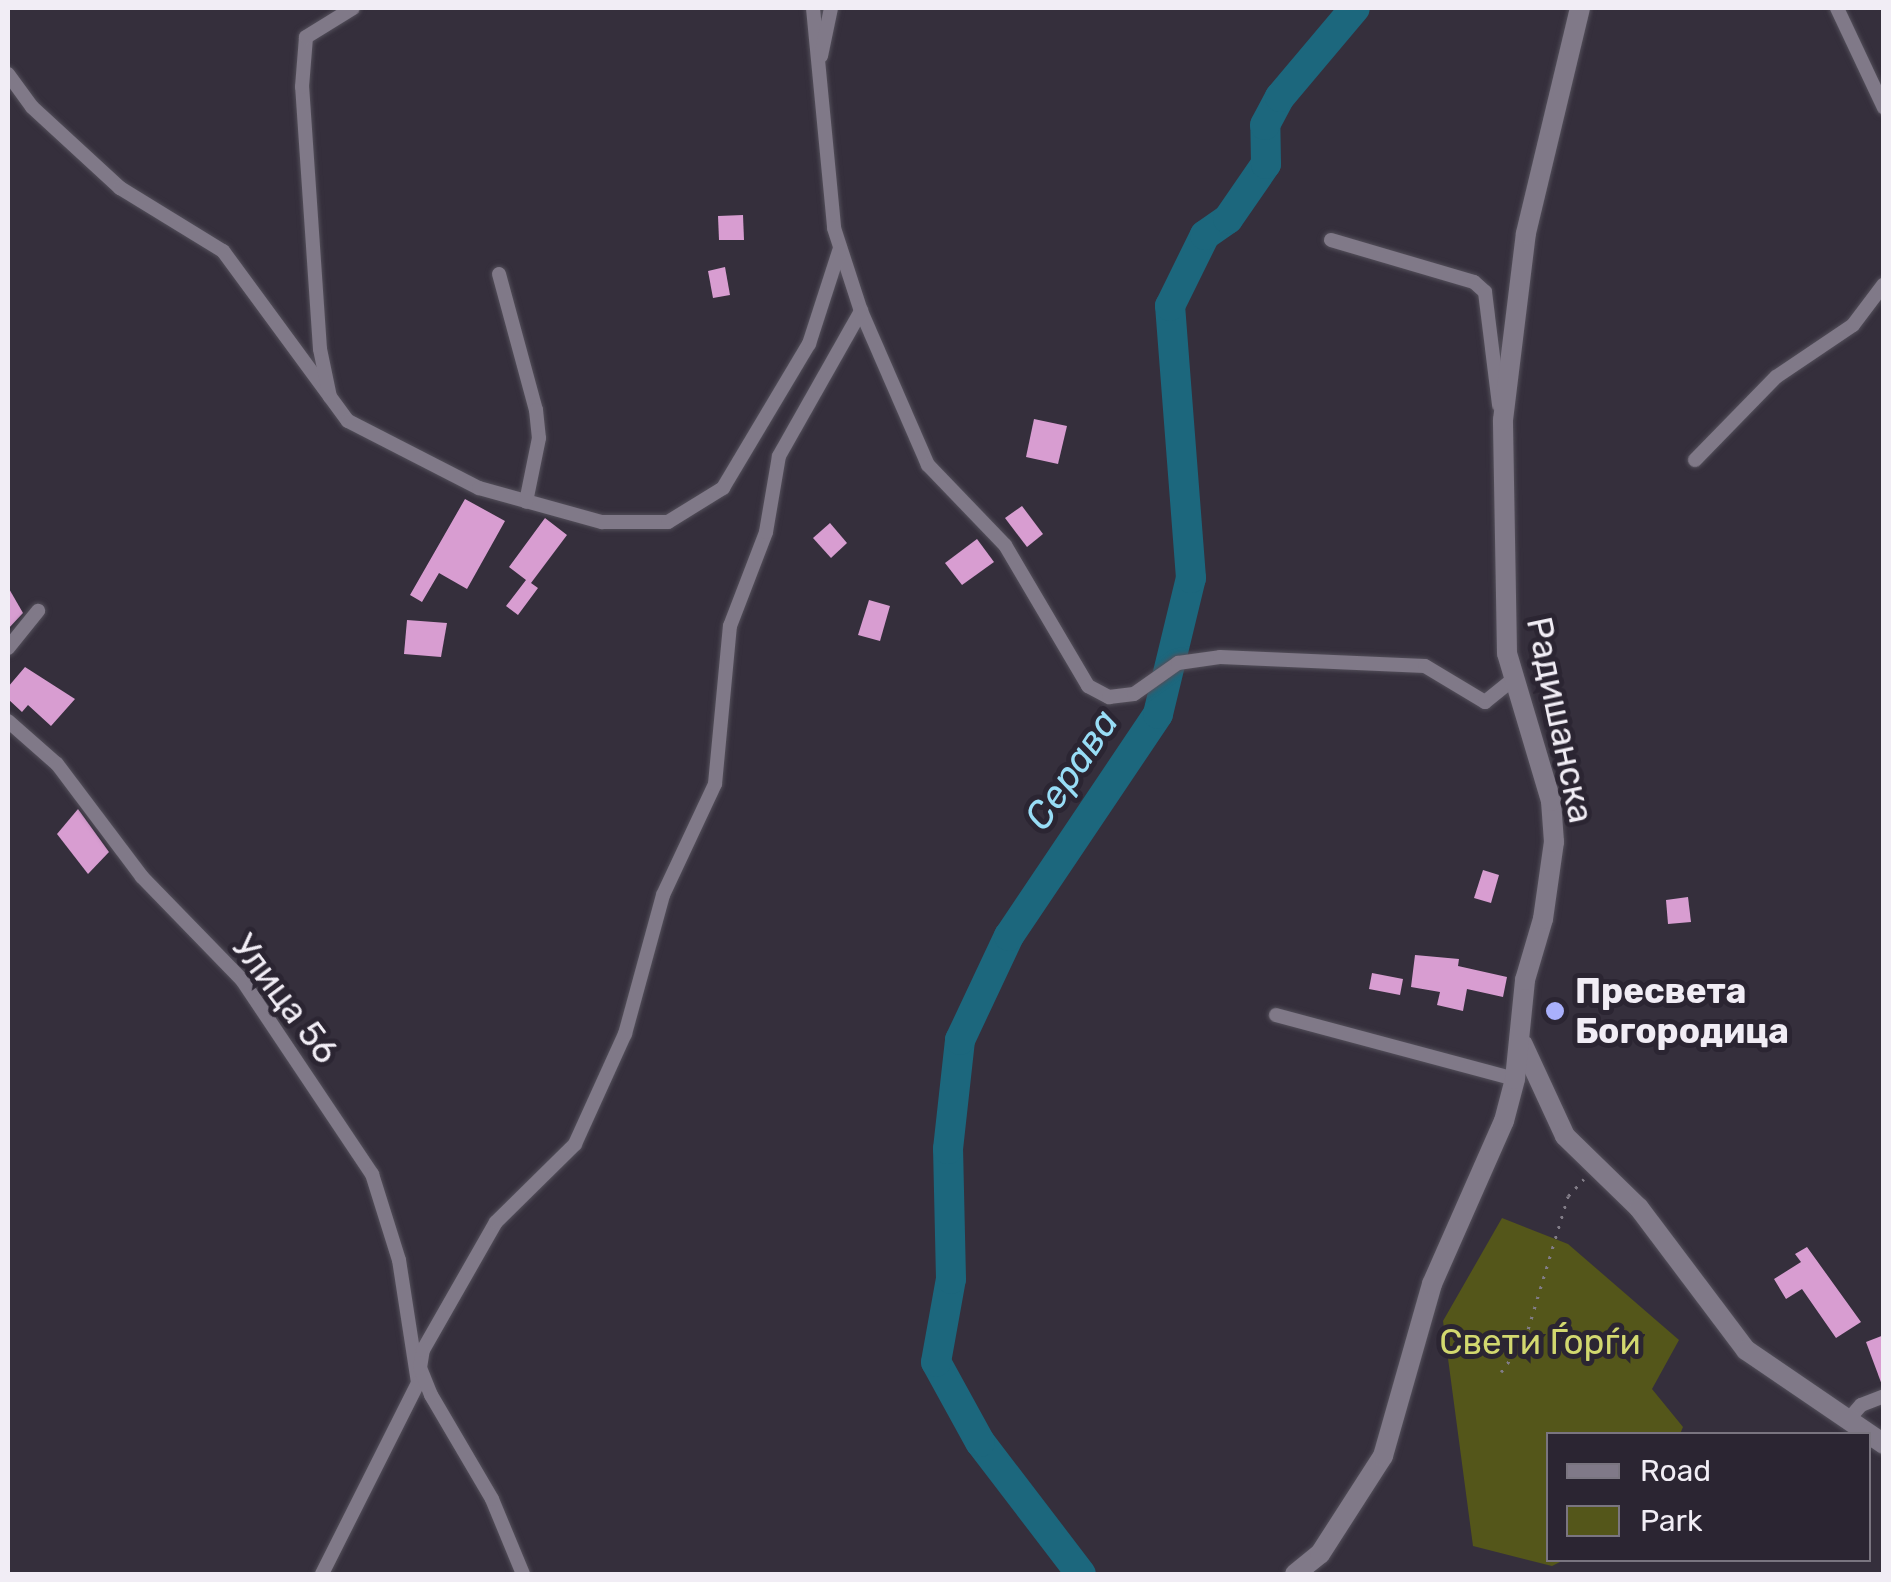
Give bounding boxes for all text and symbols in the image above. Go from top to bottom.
street label: Радишанска [1518,613,1602,827]
water label: Серава [1015,701,1129,839]
street label: Улица 56 [223,926,347,1072]
place label: Пресвета Богородица [1575,970,1789,1052]
marker: Пресвета Богородица [1544,1000,1566,1022]
park label: Свети Ѓорѓи [1439,1321,1641,1363]
legend [1546,1432,1871,1562]
text: Road [1640,1453,1711,1489]
text: Park [1640,1503,1702,1539]

